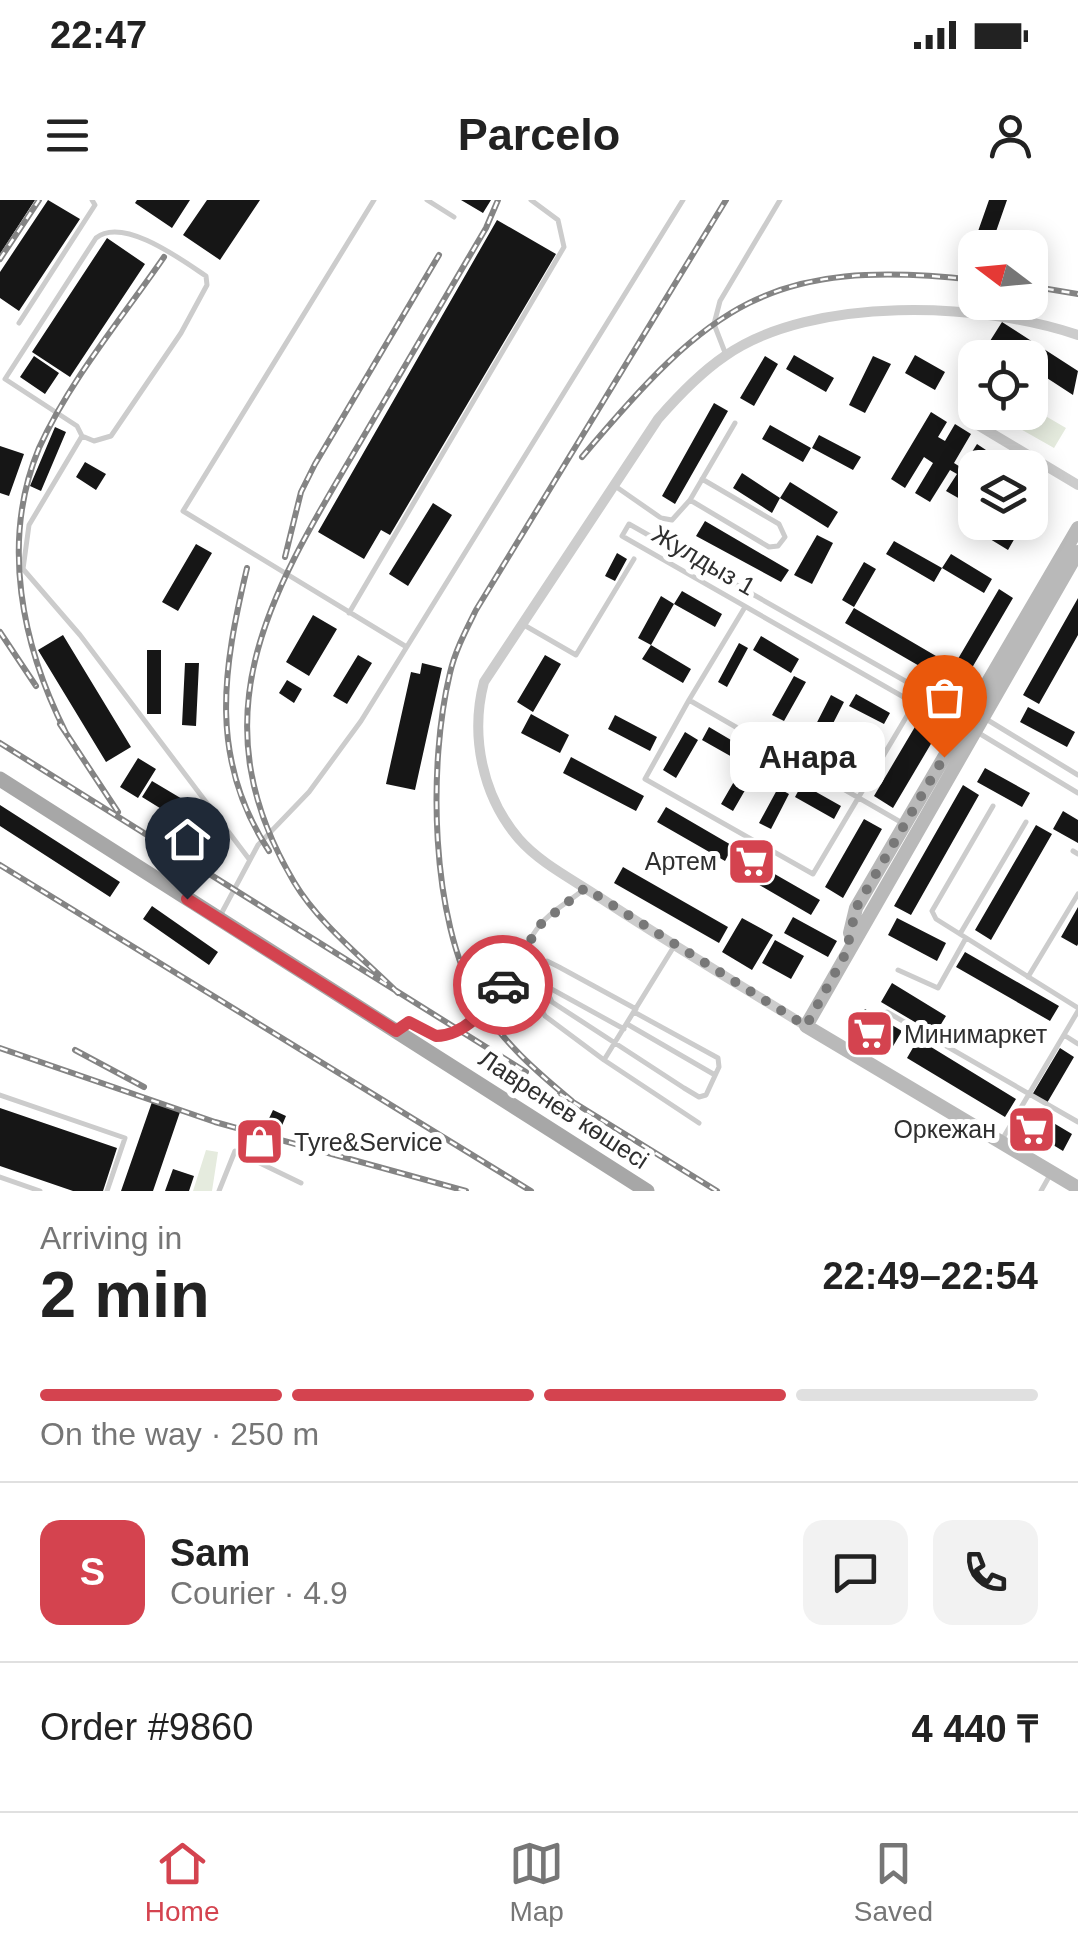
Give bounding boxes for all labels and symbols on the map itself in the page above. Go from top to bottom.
north arrow [958,230,1048,320]
street label: Жулдыз 1 [648,519,760,601]
pin [902,655,987,758]
callout: Анара [729,722,884,792]
pin [145,797,230,900]
supermarket icon: Артем [726,835,778,887]
place label: Артем [645,847,717,875]
courier [453,935,553,1035]
supermarket icon: Минимаркет [843,1008,895,1060]
place label: Минимаркет [904,1020,1048,1048]
street label: Лавренев көшесі [474,1044,654,1174]
supermarket icon: Оркежан [1005,1103,1057,1155]
place label: Оркежан [893,1115,996,1143]
shop icon: Tyre&Service [233,1116,285,1168]
place label: Tyre&Service [294,1128,443,1156]

